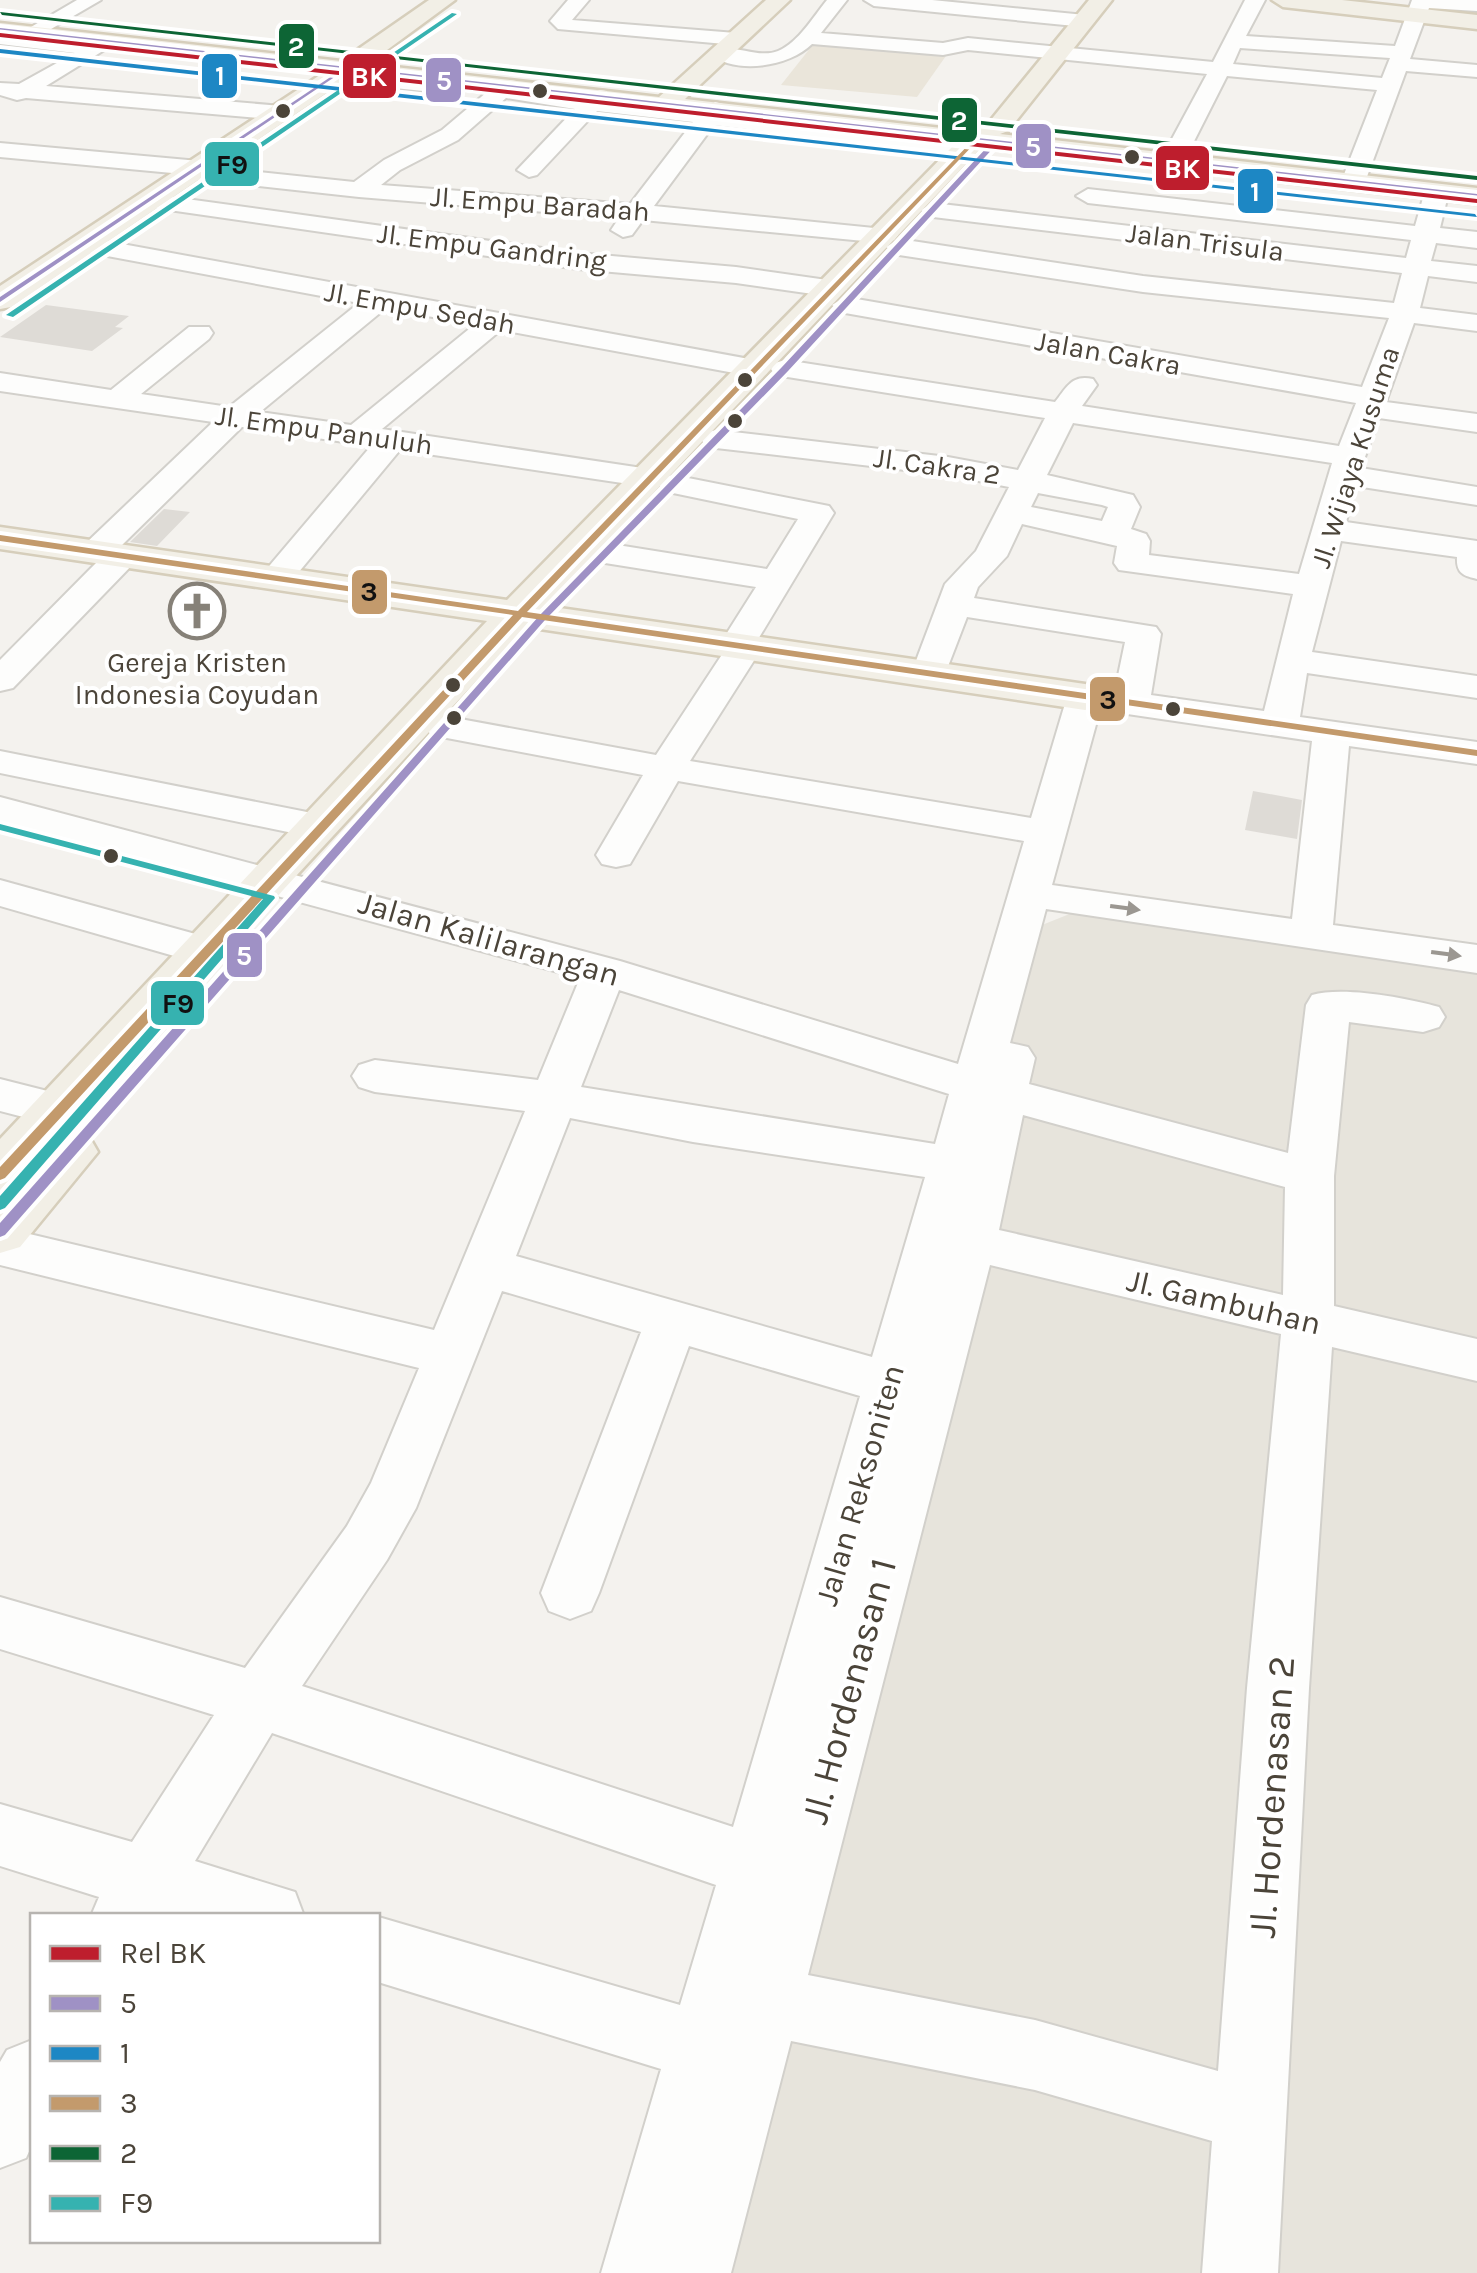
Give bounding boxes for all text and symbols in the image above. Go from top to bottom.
line badge: 2 [277,22,316,70]
text: 2 [288,30,304,63]
line badge: 1 [200,52,239,100]
line badge: BK [341,52,398,100]
line badge: 5 [424,56,463,104]
text: 1 [215,59,225,92]
text: BK [351,60,388,93]
text: 5 [436,64,452,97]
unlabelled marker [530,81,550,101]
line badge: 2 [940,96,979,144]
unlabelled marker [273,101,293,121]
text: 2 [951,104,967,137]
line badge: 5 [1014,122,1053,170]
text: 5 [1025,130,1041,163]
line badge: F9 [203,140,261,188]
line badge: BK [1154,144,1211,192]
unlabelled marker [1122,147,1142,167]
text: F9 [216,148,248,181]
text: BK [1164,152,1201,185]
line badge: 1 [1236,167,1275,215]
text: 1 [1250,175,1260,208]
street label: Jl. Empu Baradah [429,180,651,228]
street label: Jalan Trisula [1124,216,1286,268]
street label: Jl. Empu Gandring [375,217,609,277]
street label: Jl. Empu Sedah [322,275,518,341]
street label: Jalan Cakra [1033,324,1183,382]
street label: Jl. Wijaya Kusuma [1304,342,1406,572]
unlabelled marker [735,370,755,390]
street label: Jl. Empu Panuluh [213,398,435,462]
unlabelled marker [725,411,745,431]
street label: Jl. Cakra 2 [872,441,1002,491]
line badge: 3 [350,568,389,616]
text: 3 [360,575,378,608]
church icon: Gereja Kristen Indonesia Coyudan [167,581,227,641]
place label: Gereja Kristen Indonesia Coyudan [75,646,319,711]
unlabelled marker [443,675,463,695]
line badge: 3 [1088,675,1127,723]
text: 3 [1099,683,1117,716]
unlabelled marker [1163,699,1183,719]
unlabelled marker [444,708,464,728]
unlabelled marker [101,846,121,866]
street label: Jalan Kalilarangan [354,884,624,994]
one-way arrow [1109,900,1141,916]
line badge: 5 [225,931,264,979]
text: 5 [236,939,252,972]
one-way arrow [1431,947,1463,963]
line badge: F9 [149,979,206,1027]
text: F9 [162,987,194,1020]
street label: Jl. Gambuhan [1123,1262,1325,1342]
street label: Jalan Reksoniten [808,1360,912,1610]
street label: Jl. Hordenasan 1 [792,1553,906,1829]
street label: Jl. Hordenasan 2 [1240,1655,1304,1939]
legend [30,1913,380,2243]
text: Rel BK [120,1935,206,1971]
text: 5 [120,1985,137,2021]
text: 1 [120,2035,130,2071]
text: 3 [120,2085,138,2121]
text: 2 [120,2135,137,2171]
text: F9 [120,2185,153,2221]

